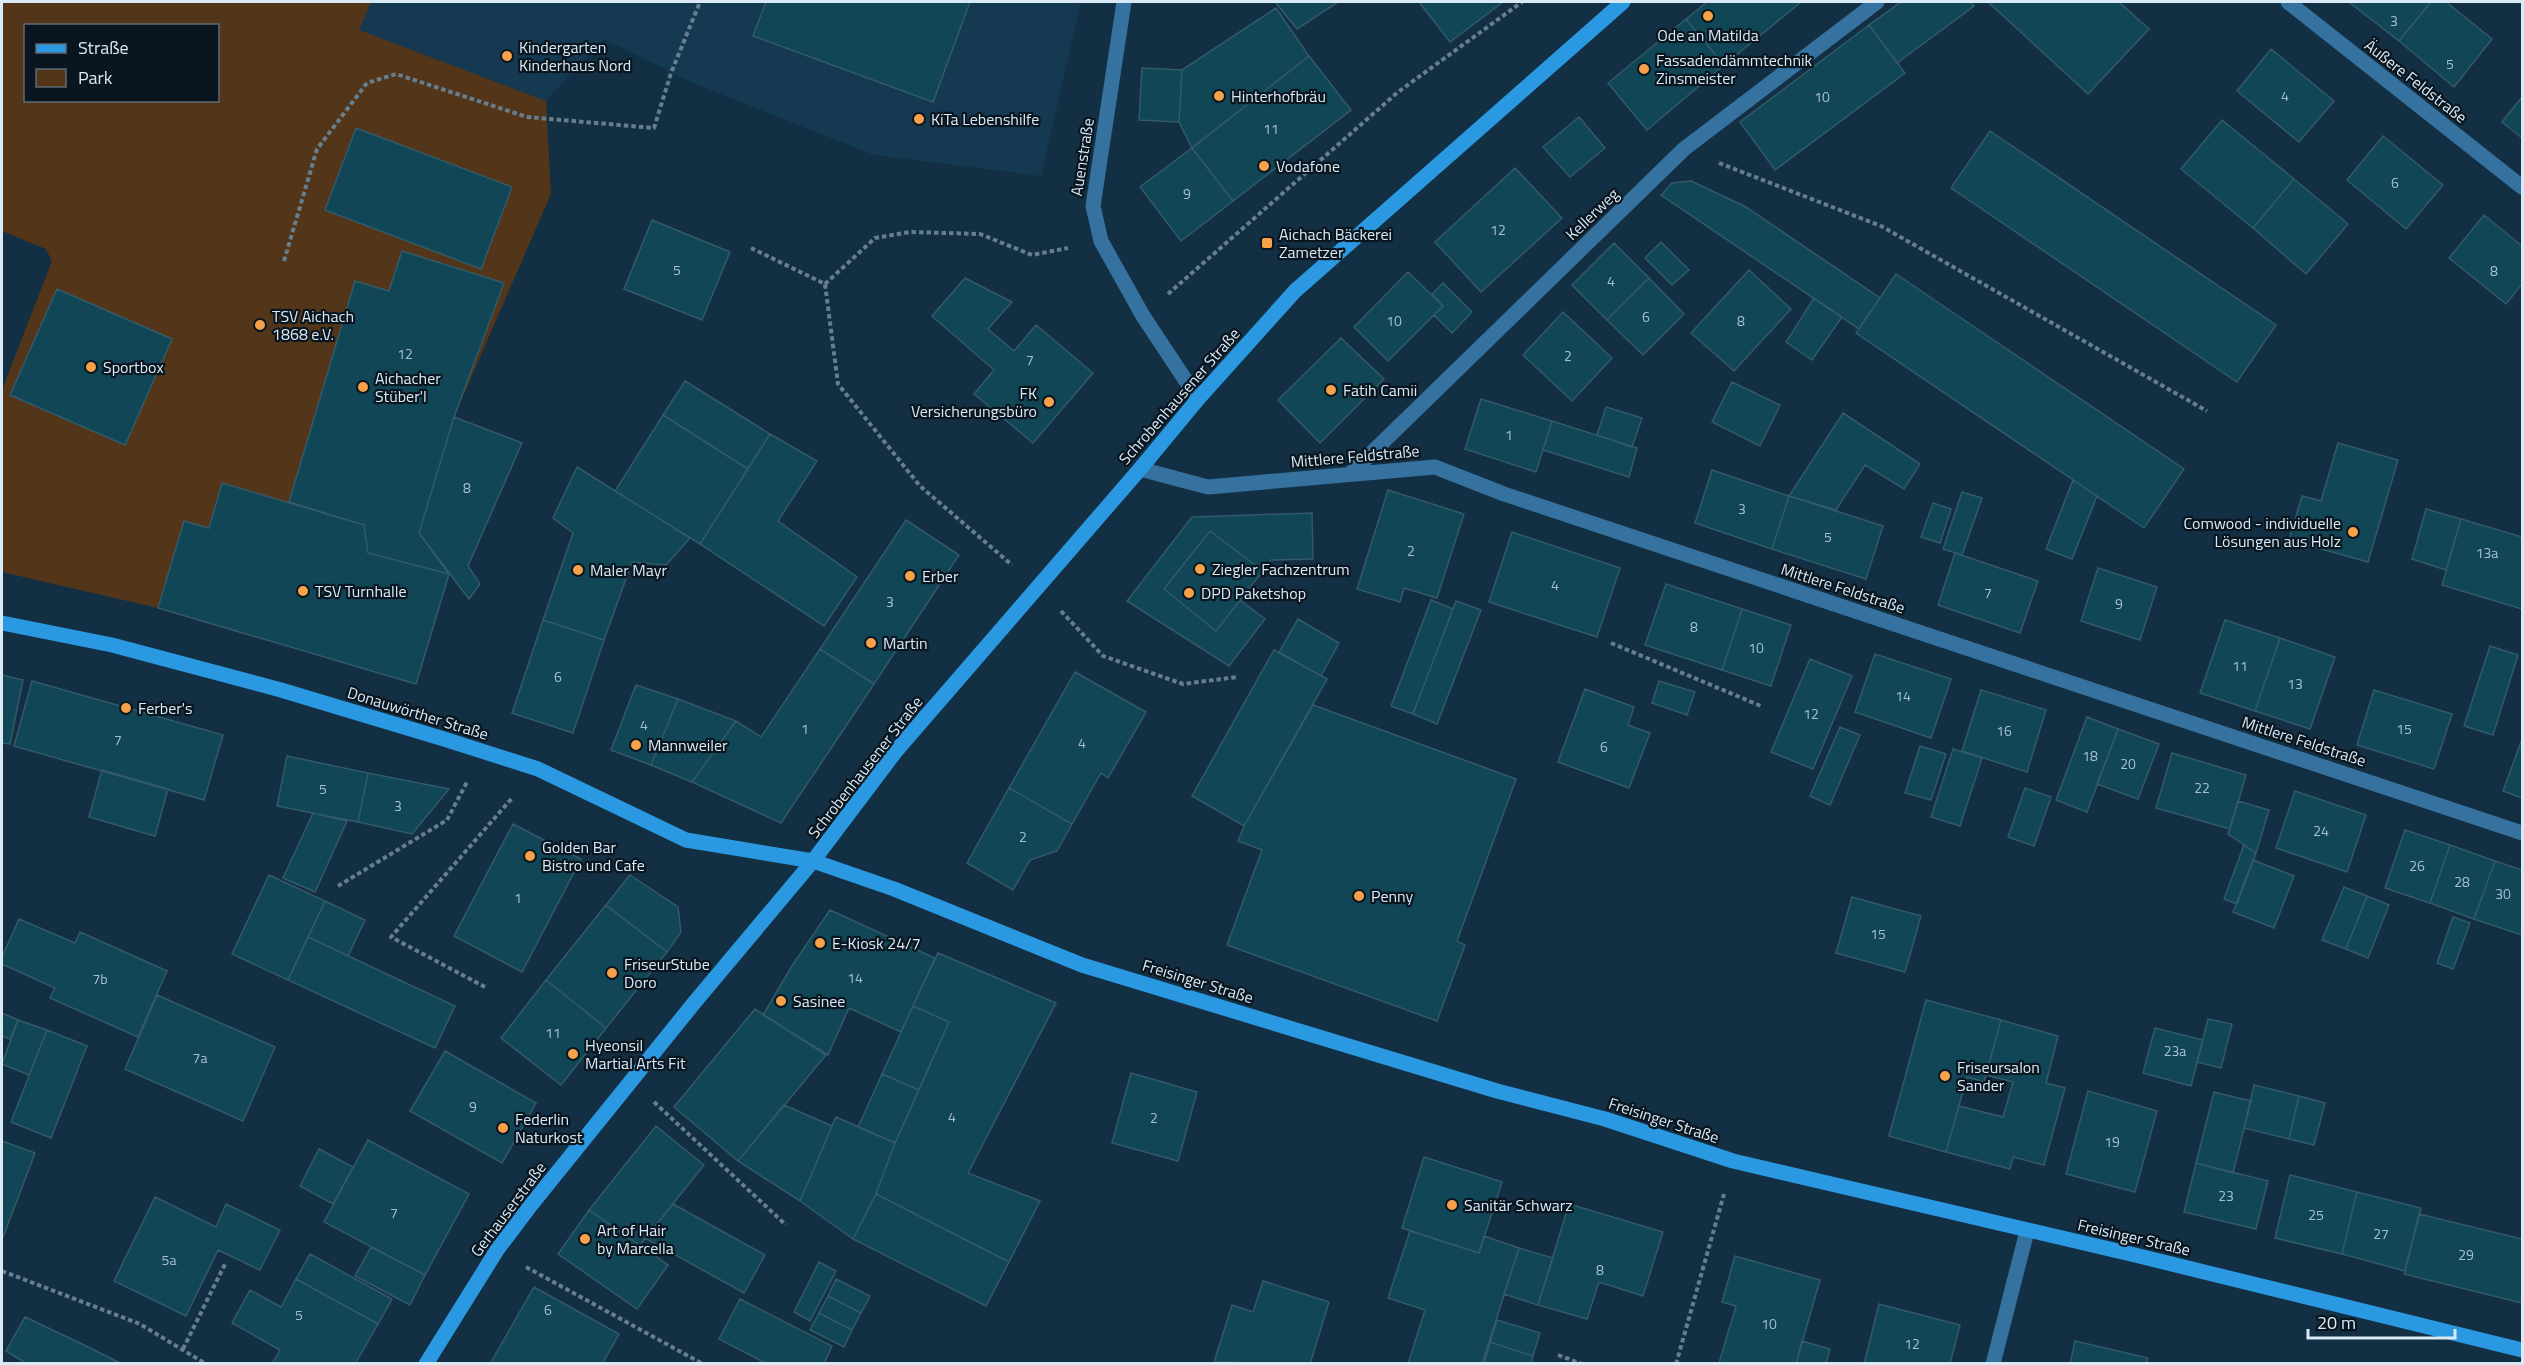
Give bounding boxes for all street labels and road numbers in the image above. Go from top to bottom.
street label: Äußere Feldstraße [2360,33,2472,129]
street label: Auenstraße [1064,116,1100,198]
street label: Kellerweg [1560,182,1624,246]
street label: Schrobenhausener Straße [1113,322,1245,470]
street label: Mittlere Feldstraße [1290,438,1420,474]
street label: Mittlere Feldstraße [1778,557,1908,619]
street label: Donauwörther Straße [345,680,491,746]
street label: Schrobenhausener Straße [802,691,928,843]
street label: Mittlere Feldstraße [2239,710,2369,772]
street label: Freisinger Straße [1140,953,1256,1009]
street label: Freisinger Straße [1606,1091,1722,1149]
street label: Gerhauserstraße [464,1156,552,1262]
street label: Freisinger Straße [2075,1212,2193,1262]

